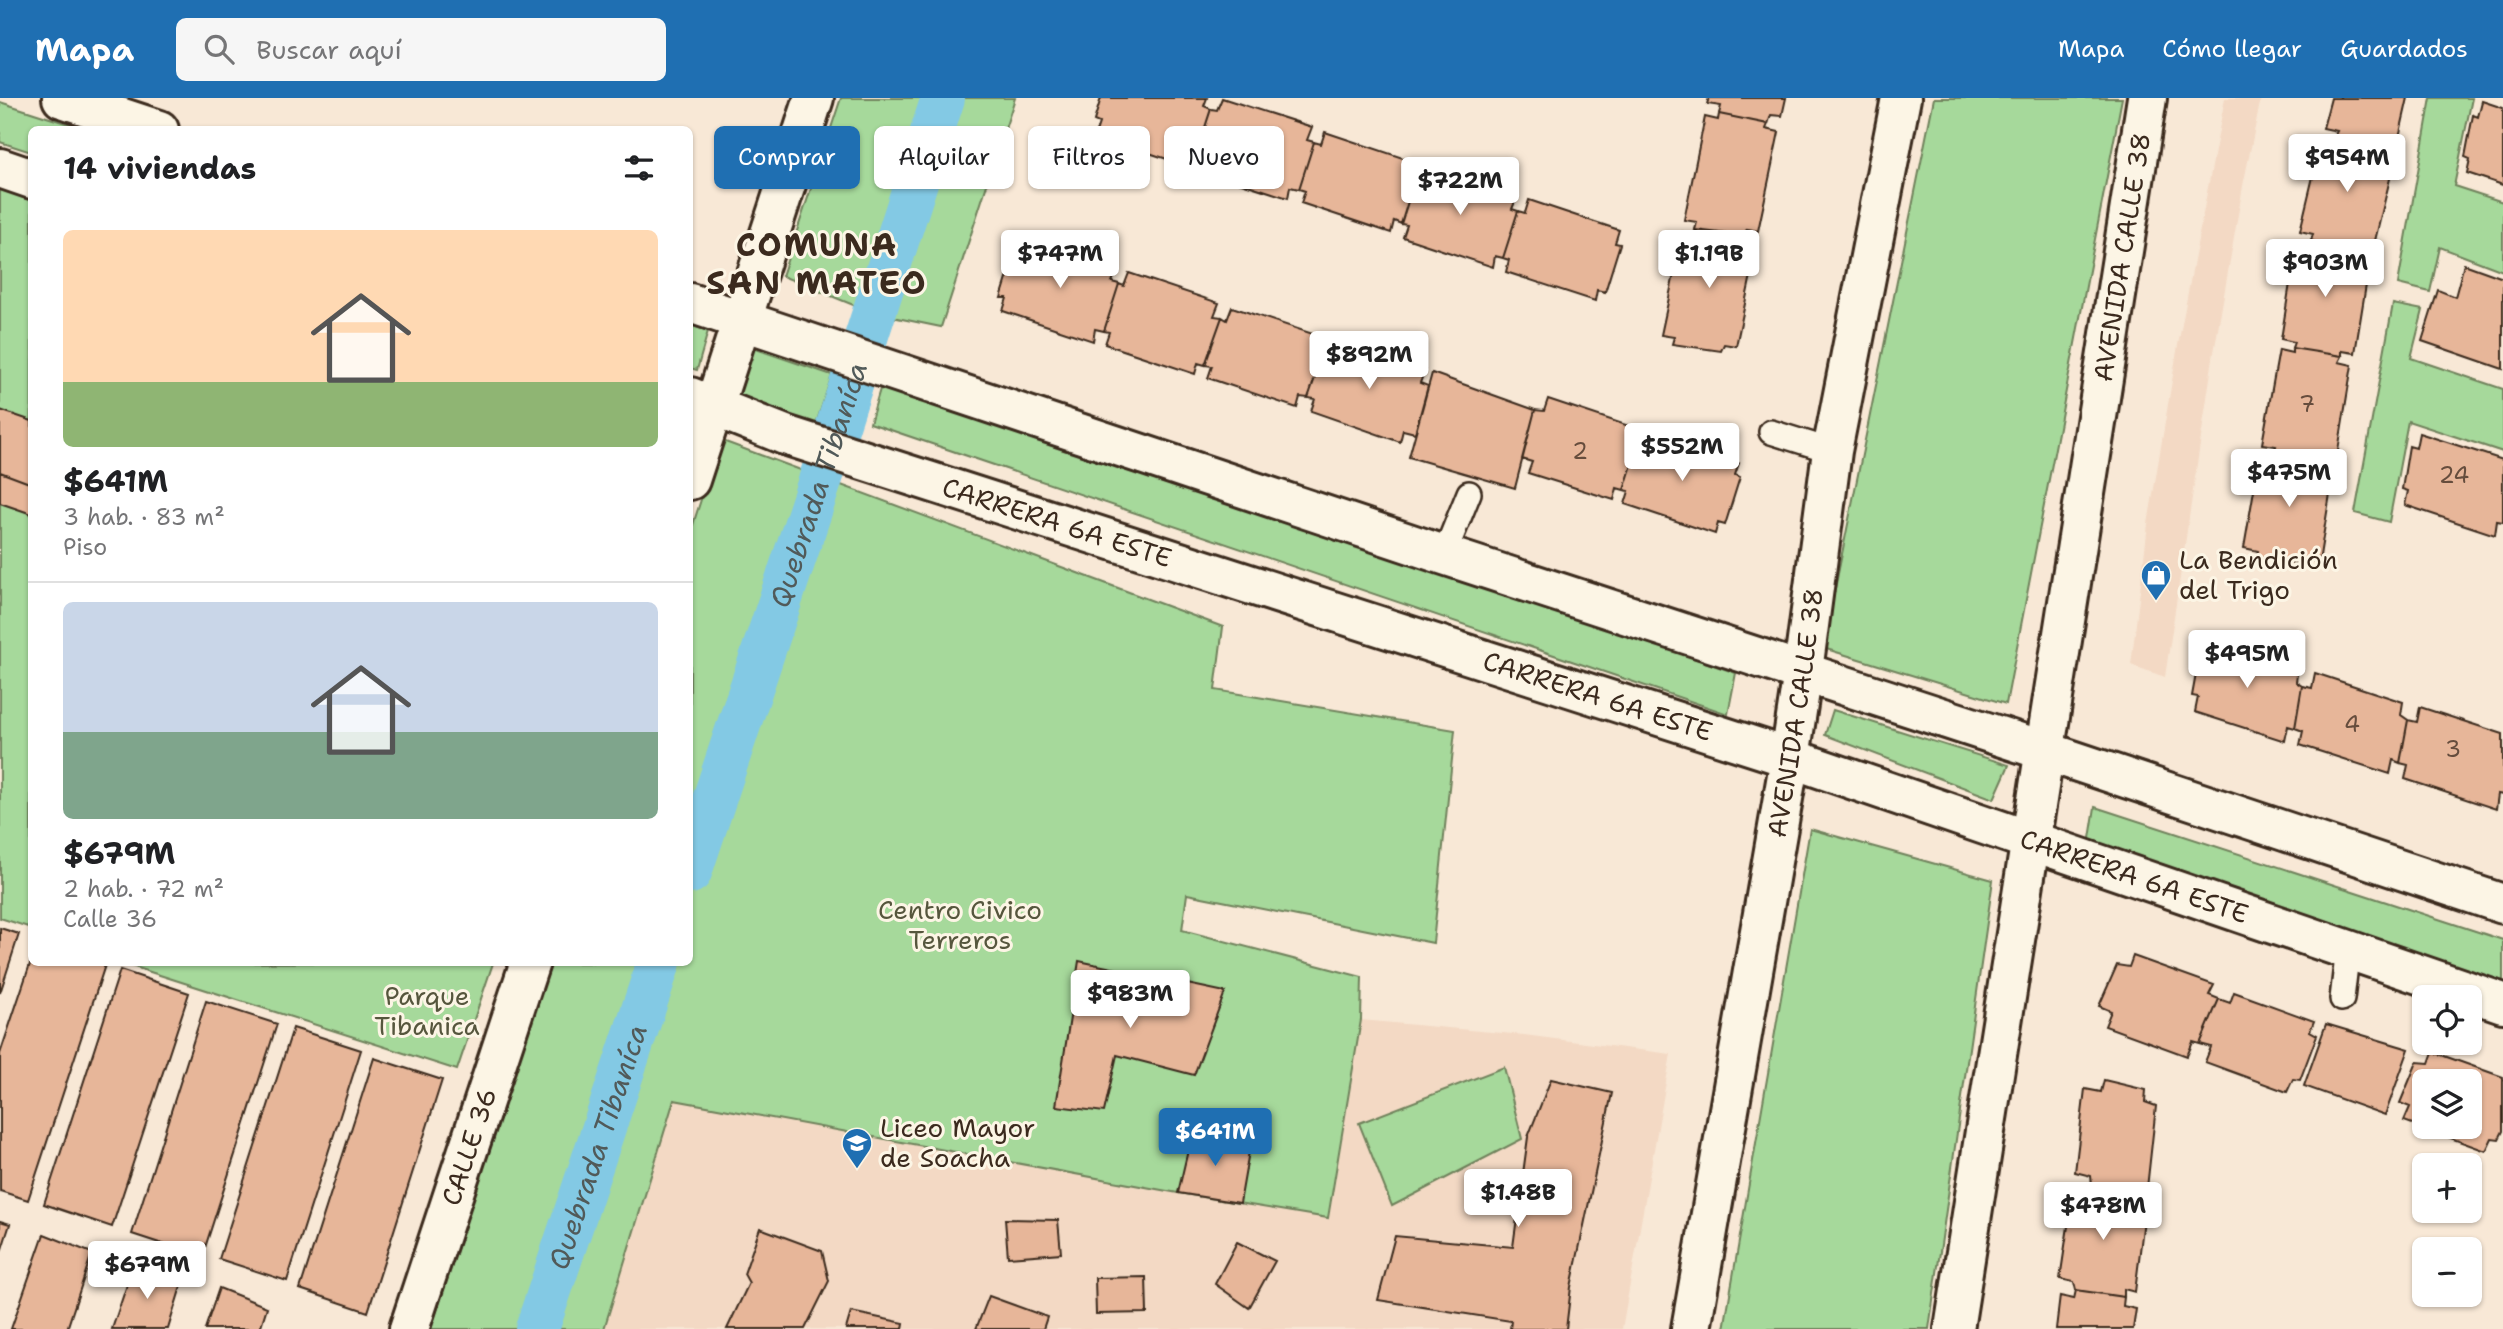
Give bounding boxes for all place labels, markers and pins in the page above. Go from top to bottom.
pin: $954M [2298,134,2396,194]
pin: $722M [1411,158,1509,217]
pin: $747M [1011,230,1109,290]
pin: $1.19B [1652,230,1766,290]
pin: $903M [2276,240,2374,299]
pin: $892M [1320,331,1418,391]
pin: $552M [1633,424,1731,483]
pin: $475M [2240,450,2338,509]
place label: La Bendición del Trigo [2179,542,2338,607]
shop icon: La Bendición del Trigo [2139,558,2173,602]
pin: $495M [2198,630,2296,690]
pin: $983M [1081,970,1179,1030]
pin: $641M [1166,1108,1264,1168]
place label: Liceo Mayor de Soacha [880,1110,1035,1175]
school or university icon: Liceo Mayor de Soacha [840,1126,874,1170]
pin: $1.48B [1461,1170,1575,1229]
pin: $478M [2054,1182,2152,1242]
pin: $679M [98,1242,196,1301]

